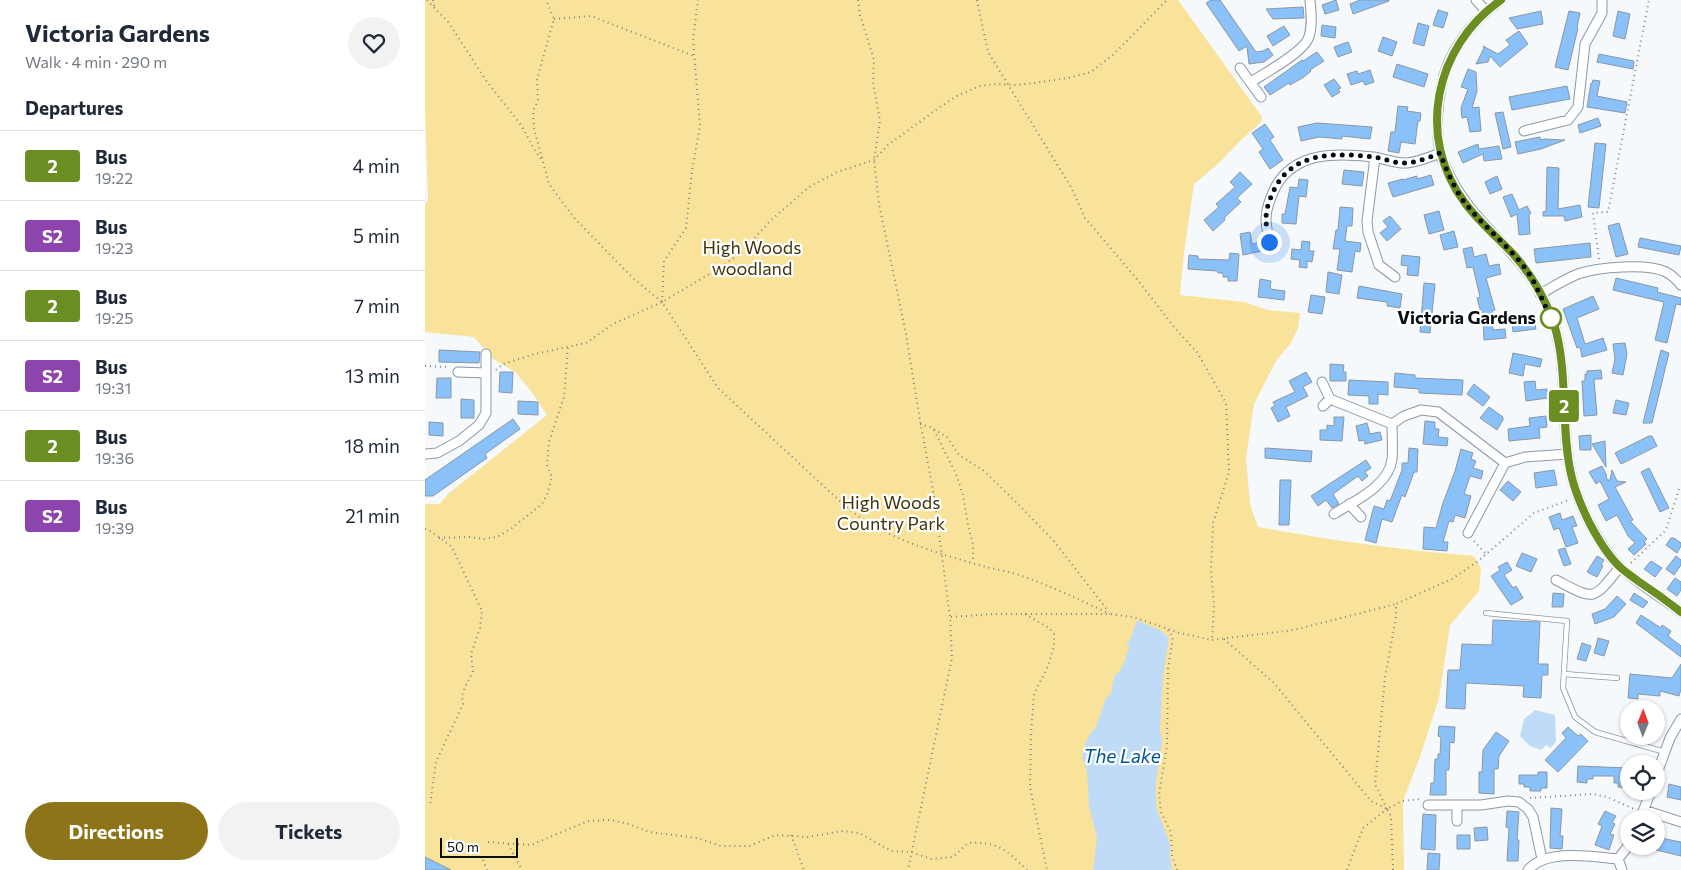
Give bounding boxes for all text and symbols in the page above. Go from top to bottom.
button: heart [348,17,400,69]
text: Victoria Gardens [25,18,210,47]
text: Walk · 4 min · 290 m [25,52,167,71]
text: Departures [25,96,123,119]
text: Bus [95,145,127,168]
text: 4 min [353,154,400,177]
text: 2 [47,155,58,177]
text: 19:22 [95,168,133,187]
text: Bus [95,215,127,238]
text: 5 min [353,224,400,247]
text: S2 [42,225,63,247]
your location [1257,230,1282,255]
park label: High Woods woodland [703,236,801,279]
text: 19:23 [95,238,133,257]
text: Bus [95,285,127,308]
text: 7 min [354,294,400,317]
text: 2 [47,295,58,317]
place label: Victoria Gardens [1397,306,1536,328]
marker: Victoria Gardens [1540,307,1562,329]
text: 19:25 [95,308,133,327]
text: Bus [95,355,127,378]
text: 13 min [345,364,400,387]
text: S2 [42,365,63,387]
text: 19:31 [95,378,131,397]
line badge: 2 [1548,390,1580,422]
text: 2 [1559,395,1569,417]
text: Bus [95,425,127,448]
text: 18 min [344,434,400,457]
text: 2 [47,435,58,457]
text: 19:36 [95,448,134,467]
park label: High Woods Country Park [837,491,945,534]
text: Bus [95,495,127,518]
text: 21 min [345,504,400,527]
text: S2 [42,505,63,527]
text: 19:39 [95,518,134,537]
north arrow [1620,700,1665,745]
map controls [1620,700,1665,855]
water label: The Lake [1083,744,1161,767]
button: locate [1620,755,1665,800]
button: Directions [25,802,208,860]
button: Tickets [218,802,400,860]
button: layers [1620,810,1665,855]
scale bar [440,835,517,858]
text: 50 m [447,838,479,855]

